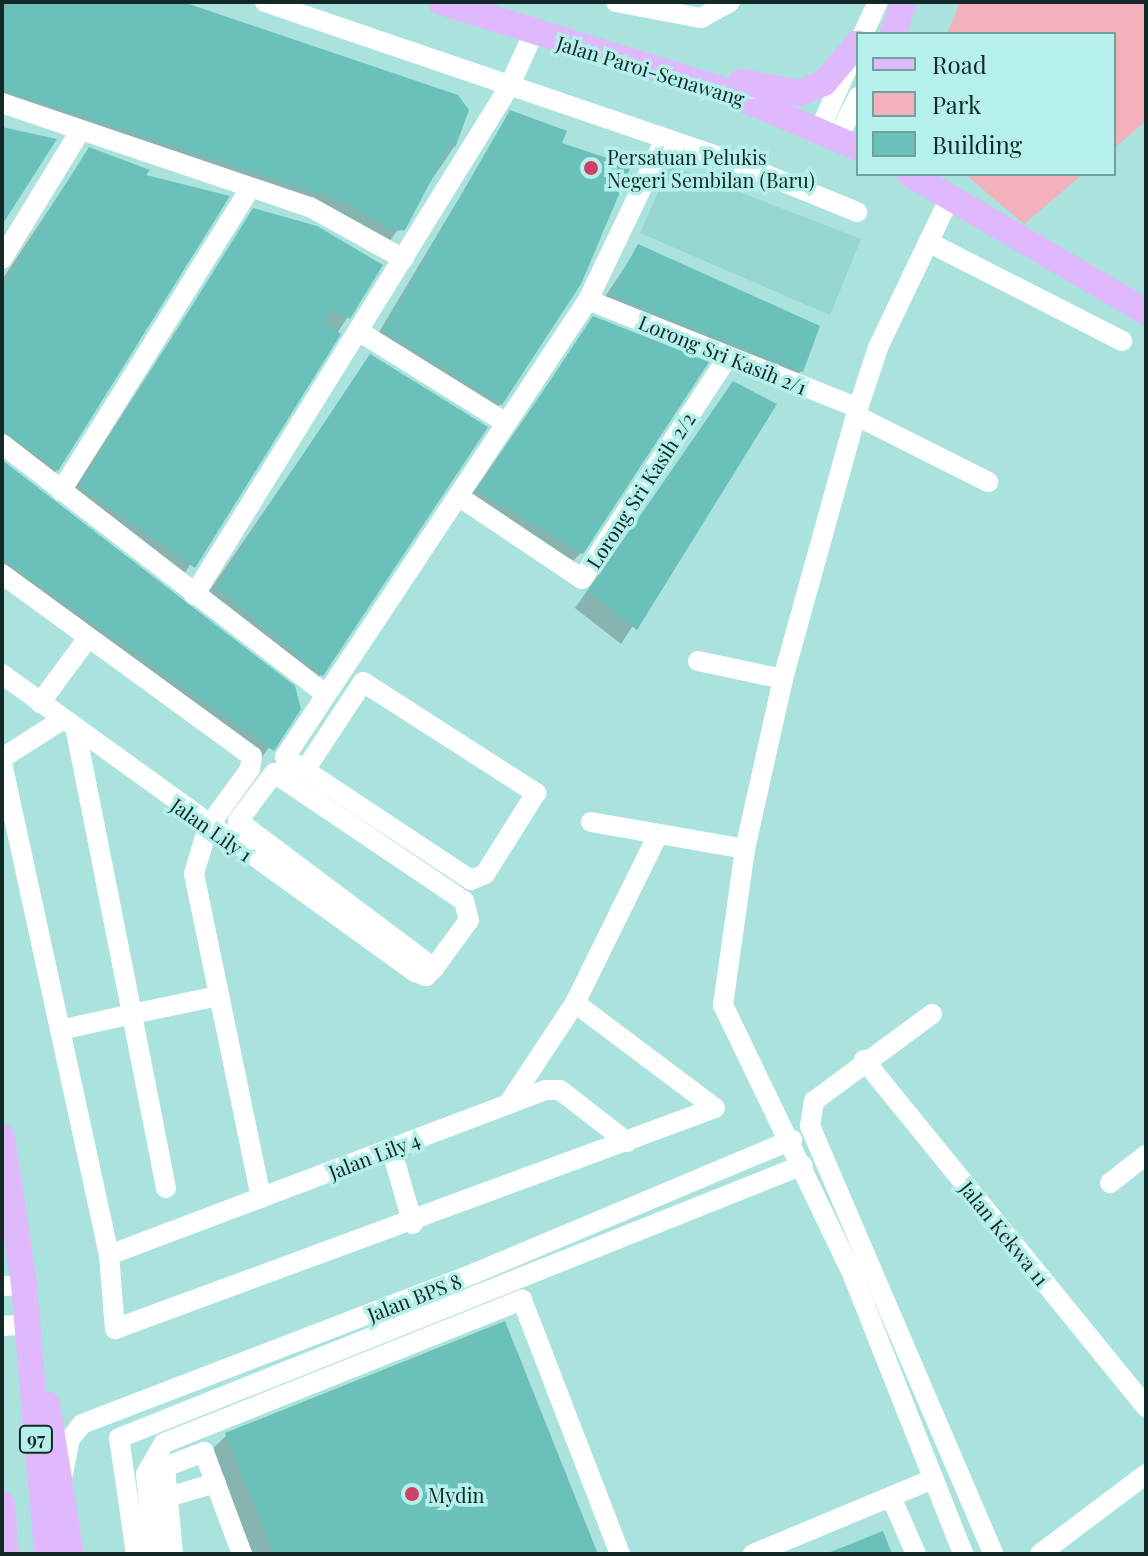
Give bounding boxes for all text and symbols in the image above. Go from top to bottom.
street label: Jalan Paroi-Senawang [554,30,748,110]
legend [856,32,1116,176]
text: Road [932,48,987,80]
text: Park [932,88,981,120]
text: Building [932,128,1022,160]
place label: Persatuan Pelukis Negeri Sembilan (Baru) [607,144,815,191]
marker: Persatuan Pelukis Negeri Sembilan (Baru) [582,159,600,177]
street label: Lorong Sri Kasih 2/1 [636,309,810,399]
street label: Lorong Sri Kasih 2/2 [581,408,699,572]
street label: Jalan Lily 1 [166,792,258,866]
street label: Jalan Lily 4 [324,1126,424,1184]
street label: Jalan Kekwa 11 [955,1176,1055,1290]
street label: Jalan BPS 8 [364,1268,464,1326]
road number: 97 [18,1425,54,1453]
place label: Mydin [428,1482,484,1506]
marker: Mydin [403,1485,421,1503]

